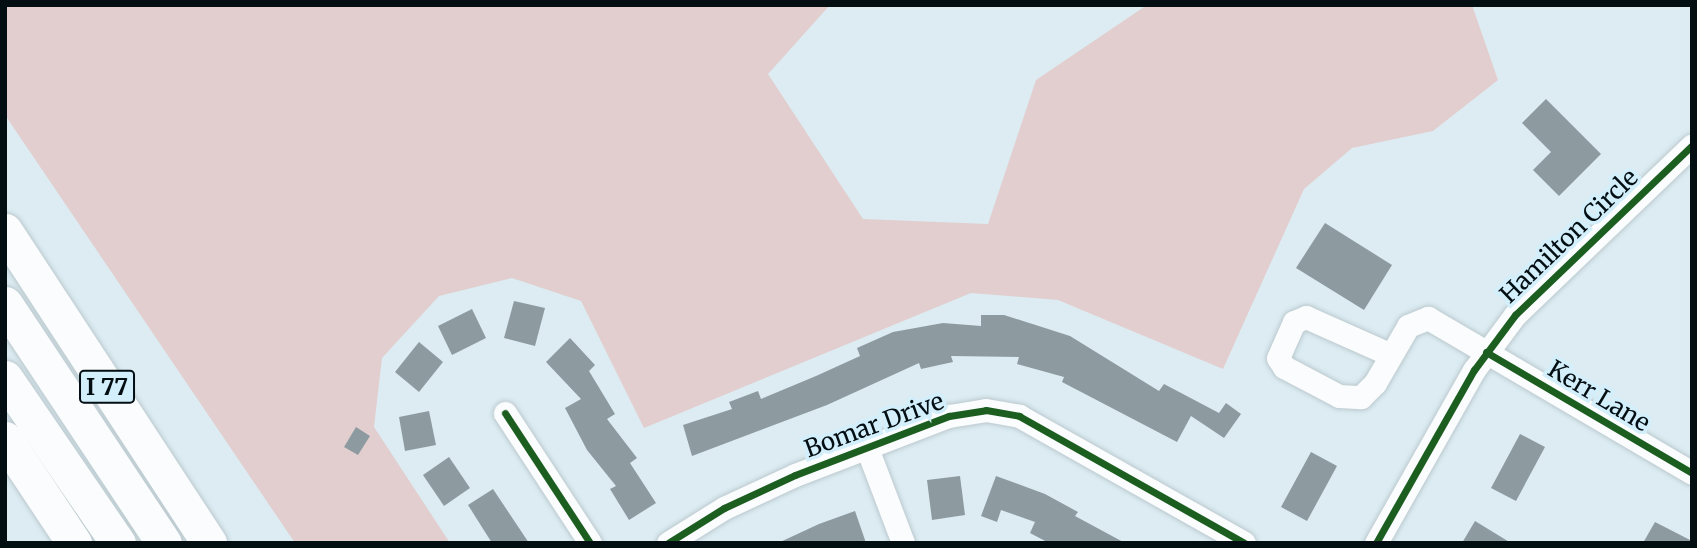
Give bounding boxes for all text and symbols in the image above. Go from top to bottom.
street label: Hamilton Circle [1494,163,1644,309]
street label: Kerr Lane [1543,354,1655,438]
road number: I 77 [79,368,135,406]
street label: Bomar Drive [800,386,948,464]

